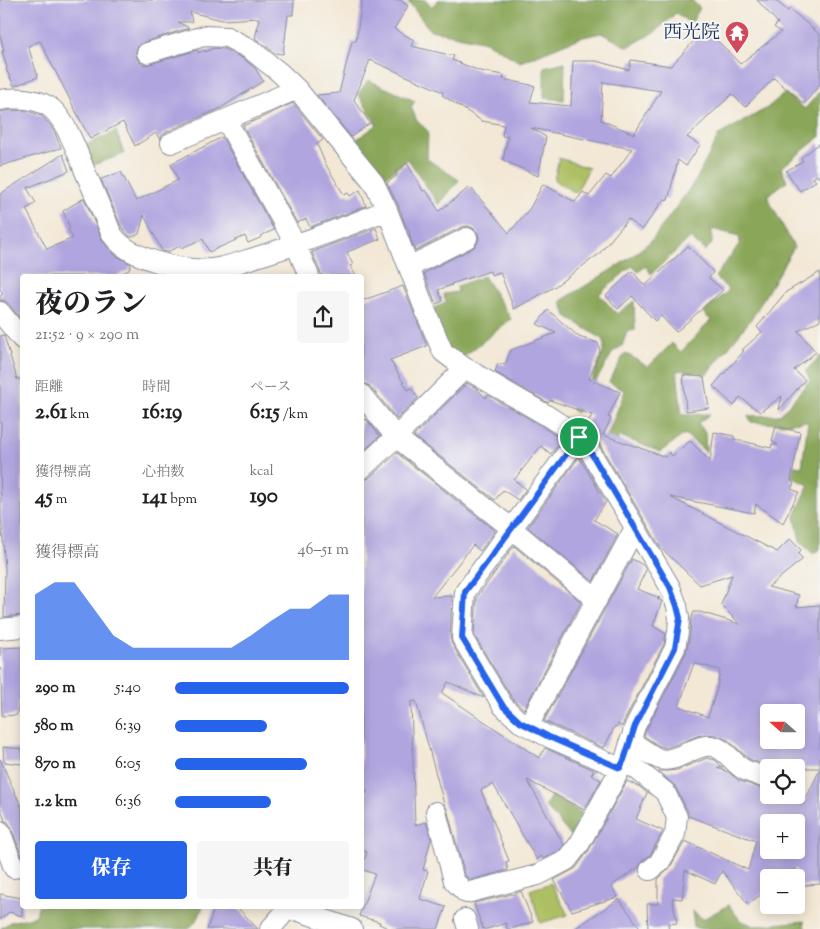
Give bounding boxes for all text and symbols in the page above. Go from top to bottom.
place label: 西光院 [663,20,720,47]
temple icon: 西光院 [724,20,750,54]
text: 夜のラン [35,285,147,325]
button: share [297,291,349,343]
text: 21:52 · 9 × 290 m [35,324,139,347]
text: 距離 [35,378,63,398]
text: 時間 [142,378,170,398]
text: ペース [250,378,291,398]
text: 2.61 [35,398,67,428]
text: 16:19 [142,398,182,428]
text: 6:15 [250,398,280,428]
text: km [67,405,89,425]
text: /km [280,405,308,425]
pin [558,416,600,458]
icon: arrive [565,423,593,451]
text: kcal [250,462,274,482]
text: 獲得標高 [35,463,91,483]
text: 心拍数 [142,463,184,483]
text: 190 [250,482,278,512]
text: 45 [35,483,53,513]
text: 141 [142,483,167,513]
text: m [53,490,67,510]
text: bpm [167,490,197,510]
text: 46–51 m [298,539,349,562]
text: 獲得標高 [35,542,99,565]
text: 290 m [35,677,75,700]
text: 5:40 [115,677,141,700]
north arrow [760,704,805,749]
map controls [760,704,805,914]
text: 580 m [35,715,74,738]
text: 6:39 [115,715,141,738]
text: 870 m [35,753,76,776]
text: 6:05 [115,753,141,776]
button: locate [760,759,805,804]
text: 1.2 km [35,791,77,814]
text: 6:36 [115,791,141,814]
button: + [760,814,805,859]
button: 保存 [35,841,187,899]
button: 共有 [197,841,349,899]
button: − [760,869,805,914]

